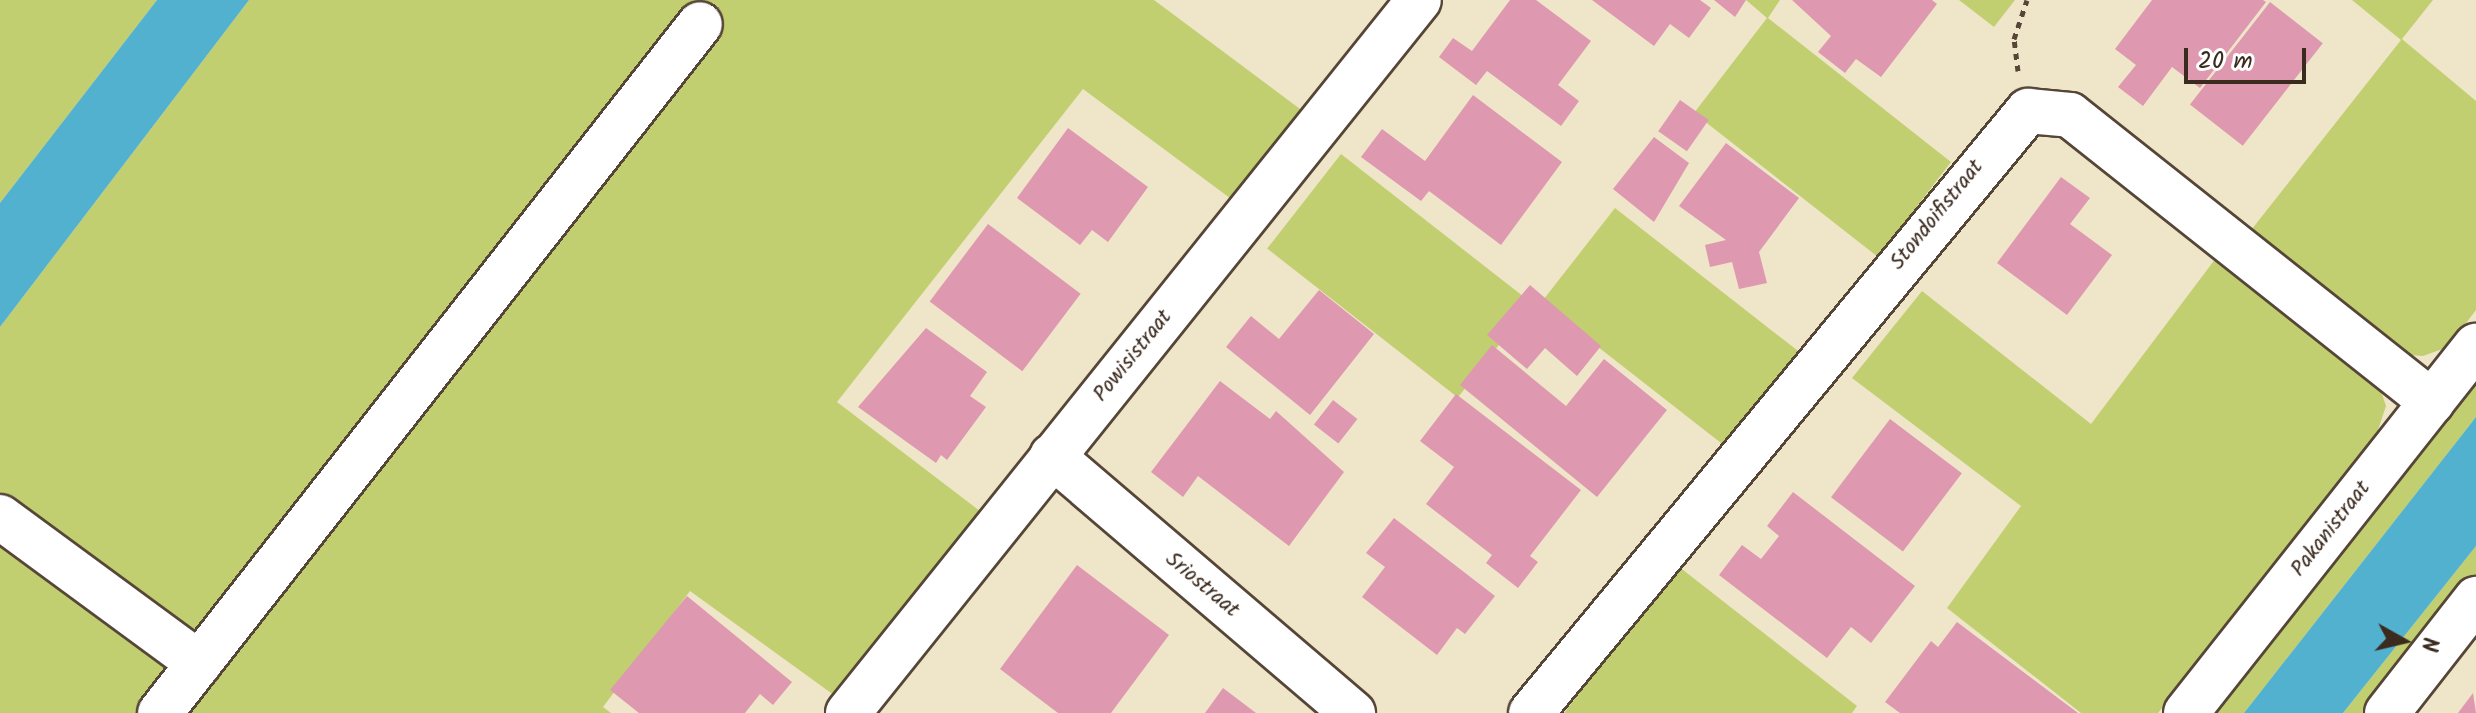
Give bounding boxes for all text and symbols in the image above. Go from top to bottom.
scale bar [2188,32,2310,82]
text: 20 m [2198,42,2253,81]
street label: Stondoifistraat [1885,155,1989,275]
street label: Powisistraat [1088,305,1178,407]
street label: Pakanistraat [2285,476,2377,582]
street label: Sriostraat [1160,546,1244,624]
north arrow [2364,601,2444,681]
text: N [2410,635,2447,654]

